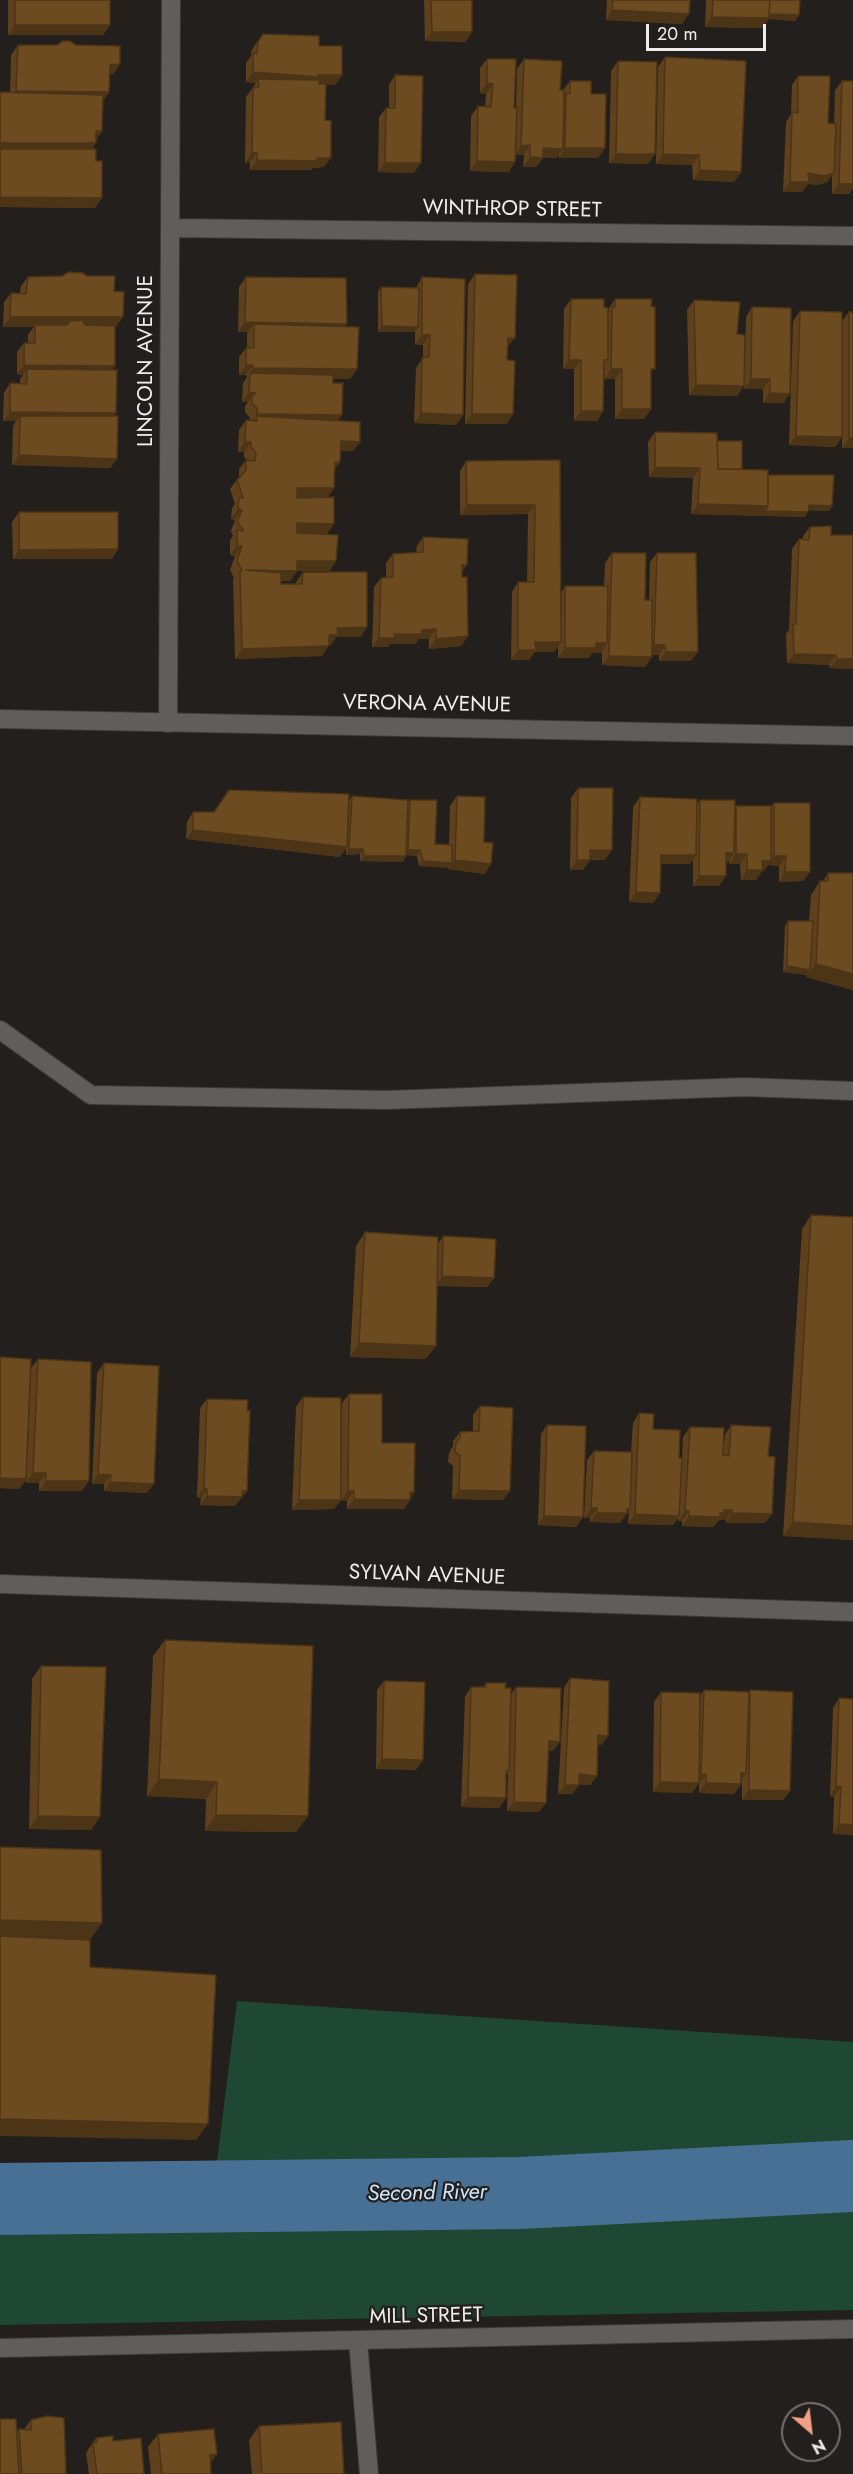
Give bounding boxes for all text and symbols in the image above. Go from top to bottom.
scale bar [649,12,769,50]
text: 20 m [657,21,697,47]
street label: WINTHROP STREET [422,196,602,224]
street label: LINCOLN AVENUE [134,275,160,447]
street label: VERONA AVENUE [343,691,511,719]
street label: SYLVAN AVENUE [348,1561,506,1591]
water label: Second River [367,2180,487,2208]
street label: MILL STREET [369,2303,483,2331]
north arrow [781,2402,841,2462]
text: N [808,2433,830,2460]

